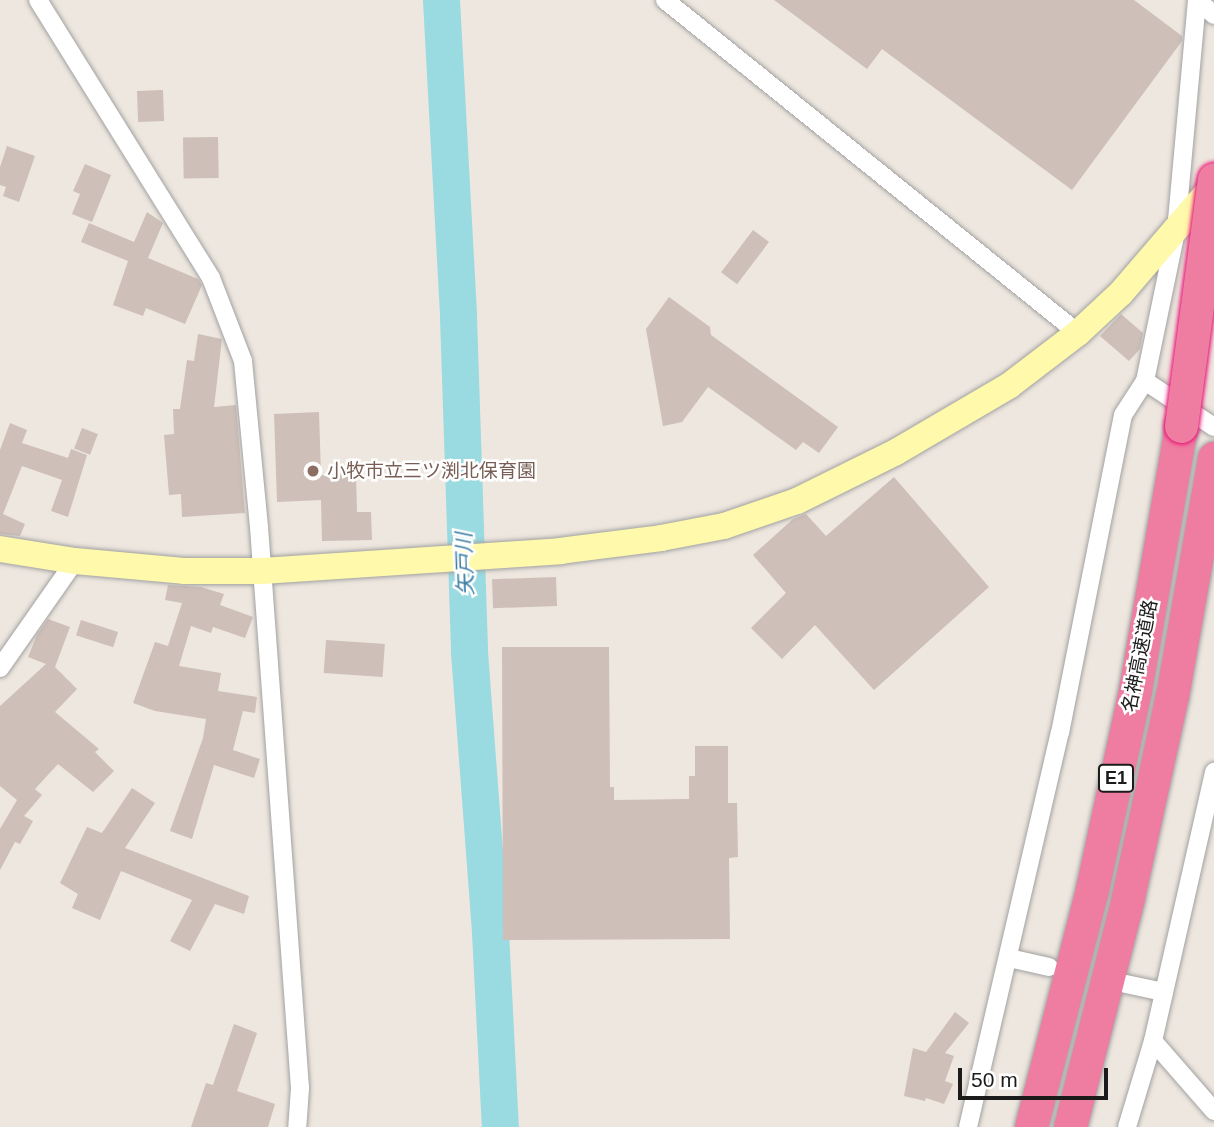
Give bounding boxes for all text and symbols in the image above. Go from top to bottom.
place label: 小牧市立三ツ渕北保育園 [327,460,536,482]
marker: 小牧市立三ツ渕北保育園 [305,463,321,479]
water label: 矢戸川 [451,532,479,596]
street label: 名神高速道路 [1118,598,1162,714]
road number: E1 [1097,764,1135,792]
scale bar [962,1054,1112,1098]
text: 50 m [971,1068,1018,1091]

